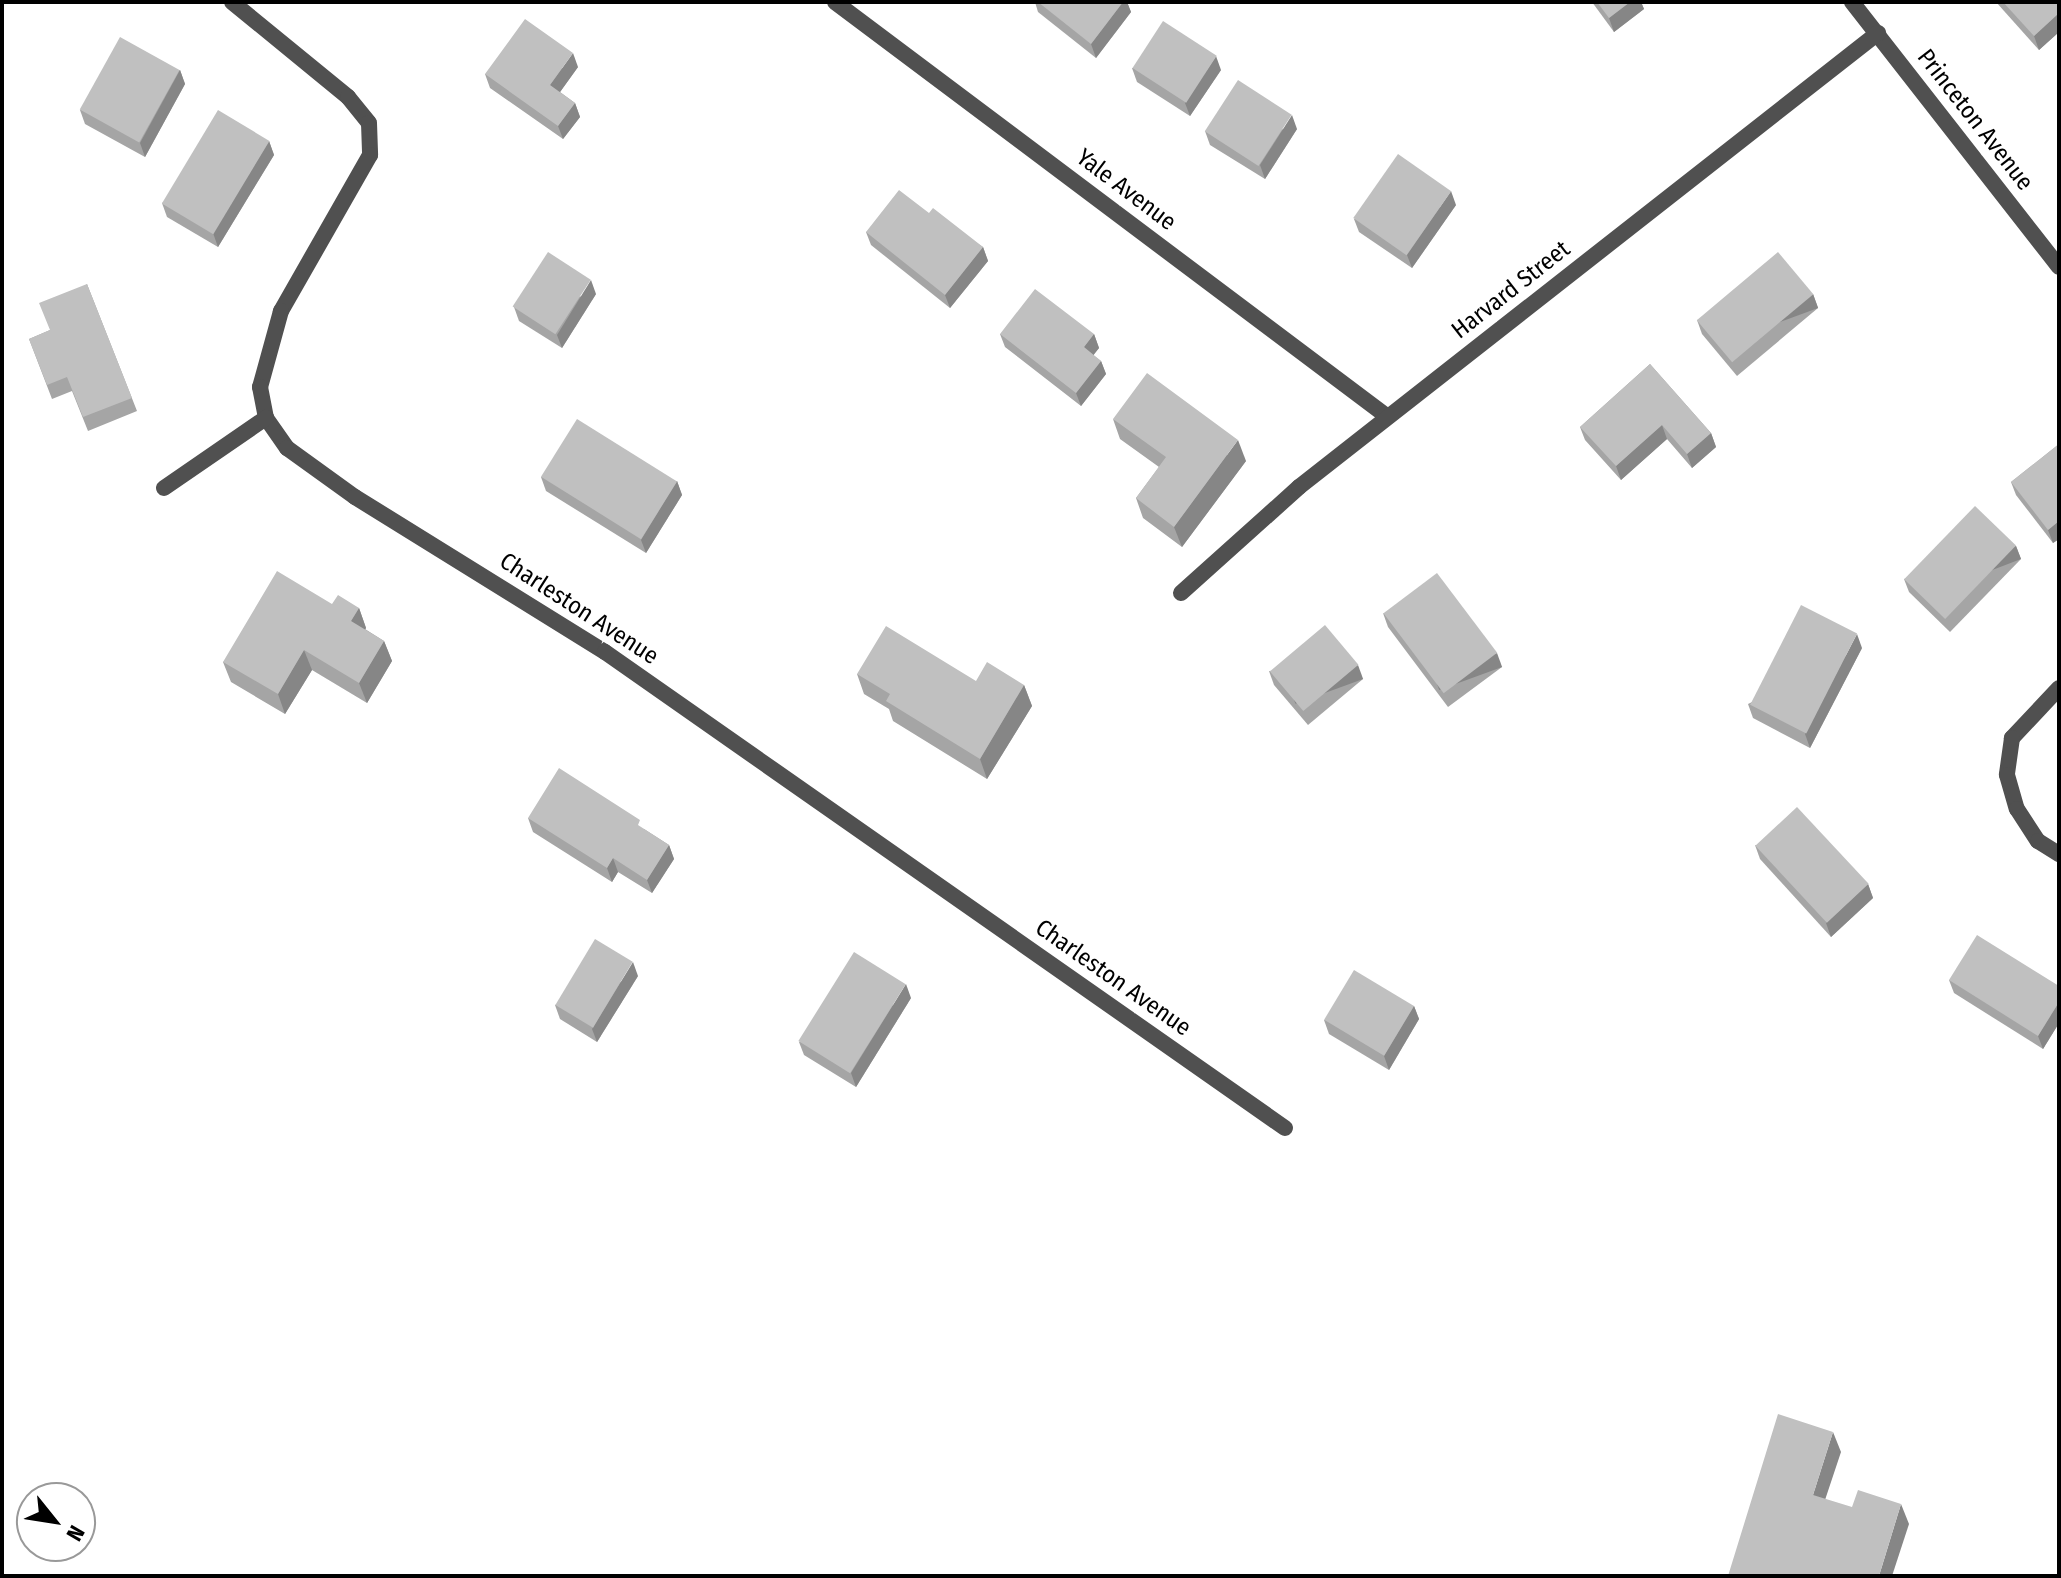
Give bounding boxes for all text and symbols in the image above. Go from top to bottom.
street label: Princeton Avenue [1911,44,2039,196]
street label: Yale Avenue [1070,143,1182,237]
street label: Harvard Street [1446,235,1576,345]
street label: Charleston Avenue [494,547,664,671]
street label: Charleston Avenue [1030,914,1196,1042]
north arrow [16,1482,96,1562]
text: N [60,1521,90,1546]

